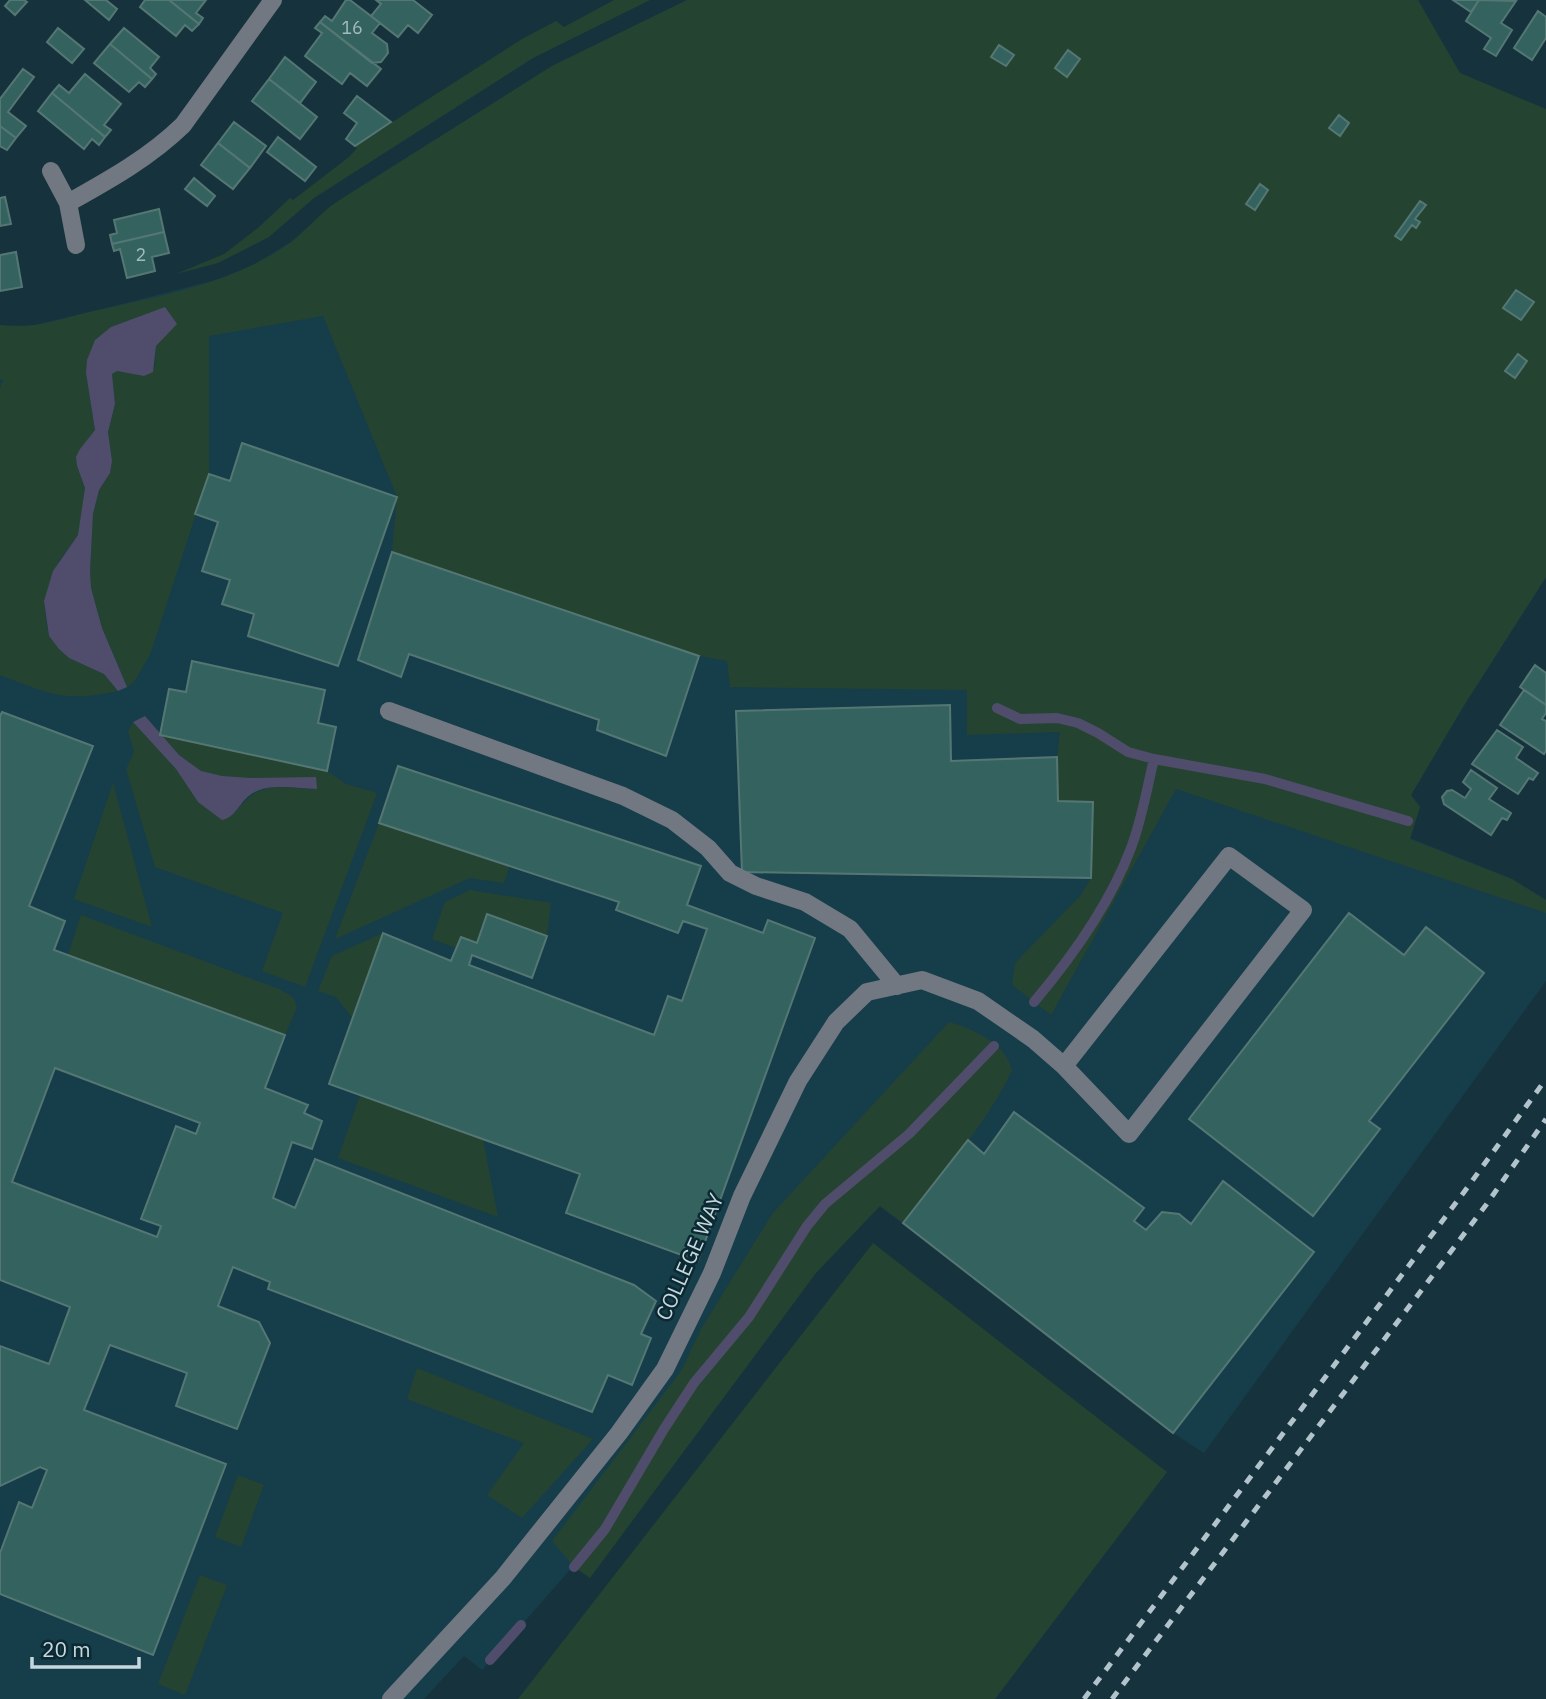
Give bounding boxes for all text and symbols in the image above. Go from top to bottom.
house number: 16 [341,16,363,39]
house number: 2 [136,243,146,266]
street label: COLLEGE WAY [649,1188,730,1324]
scale bar [32,1626,138,1670]
text: 20 m [42,1635,91,1663]

